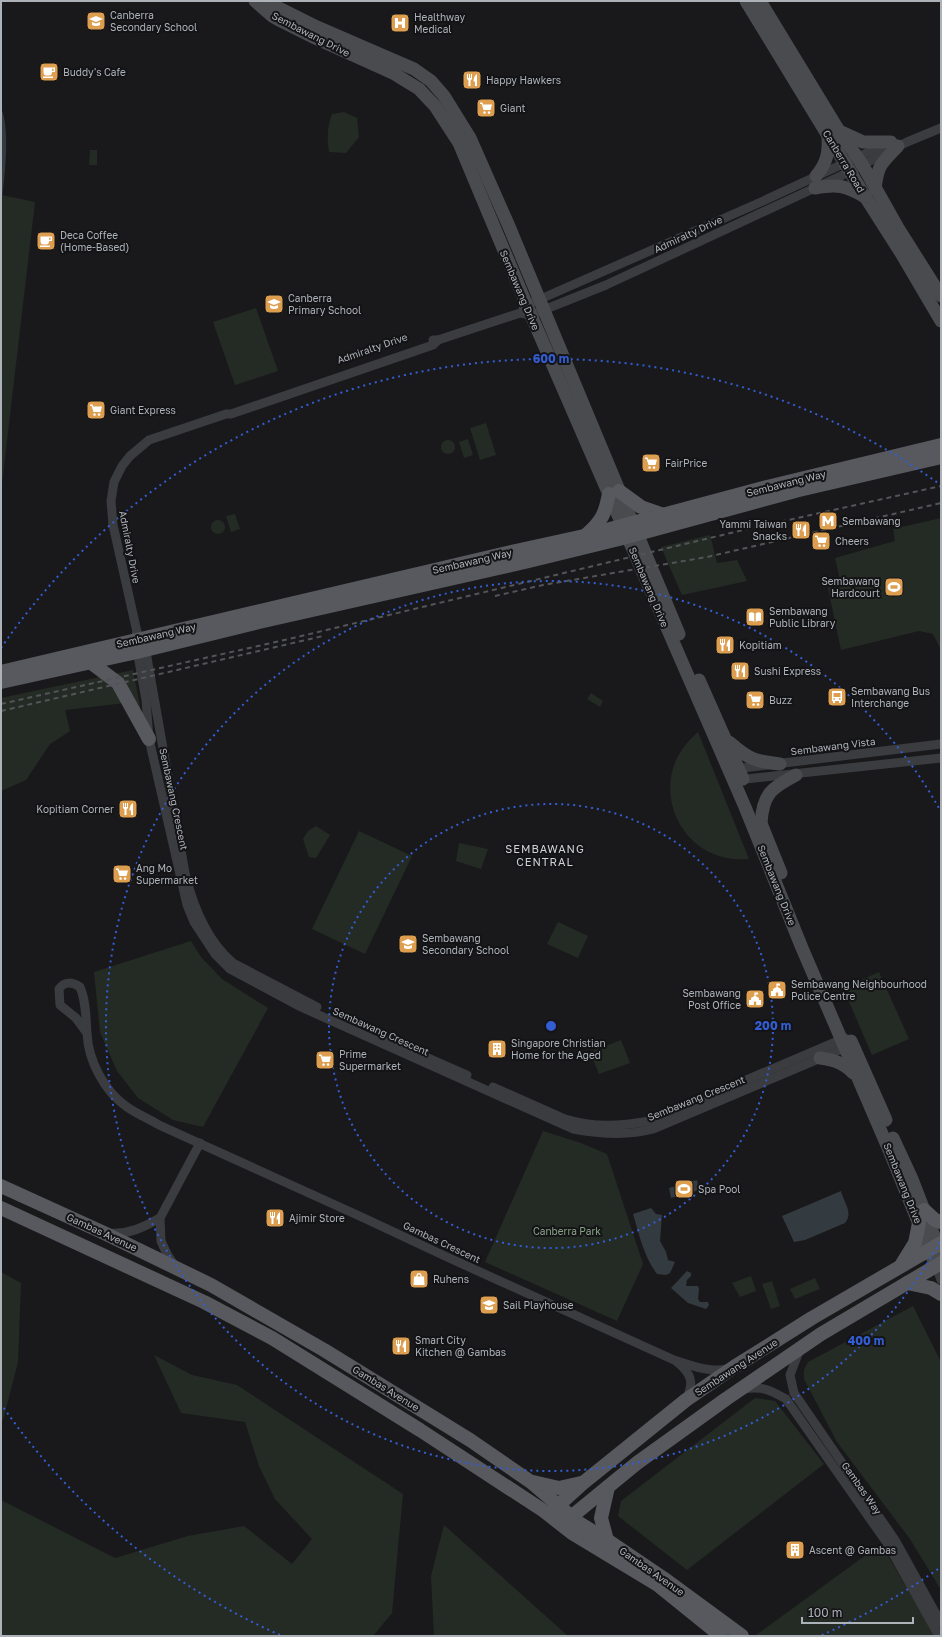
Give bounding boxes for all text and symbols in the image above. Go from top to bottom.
place label: Canberra Secondary School [110,9,197,33]
street label: Sembawang Drive [270,9,352,59]
school or university icon: Canberra Secondary School [85,10,107,32]
place label: Healthway Medical [414,11,465,35]
hospital icon: Healthway Medical [389,12,411,34]
cafe icon: Buddy's Cafe [38,61,60,83]
place label: Buddy's Cafe [63,66,126,78]
restaurant icon: Happy Hawkers [461,69,483,91]
place label: Happy Hawkers [486,74,561,86]
supermarket icon: Giant [475,97,497,119]
place label: Giant [500,102,525,114]
street label: Canberra Road [821,128,867,194]
street label: Admiralty Drive [652,213,724,255]
place label: Deca Coffee (Home-Based) [60,229,129,253]
cafe icon: Deca Coffee (Home-Based) [35,230,57,252]
street label: Sembawang Drive [498,248,542,332]
place label: Canberra Primary School [288,292,361,316]
school or university icon: Canberra Primary School [263,293,285,315]
street label: Admiralty Drive [335,330,409,366]
text: 600 m [533,351,569,366]
supermarket icon: Giant Express [85,399,107,421]
place label: Giant Express [110,404,176,416]
supermarket icon: FairPrice [640,452,662,474]
place label: FairPrice [665,457,708,469]
street label: Sembawang Way [745,467,827,499]
street label: Admiralty Drive [117,510,143,585]
metro station icon: Sembawang [817,510,839,532]
place label: Sembawang [842,515,901,527]
place label: Yammi Taiwan Snacks [720,518,787,542]
restaurant icon: Yammi Taiwan Snacks [790,519,812,541]
supermarket icon: Cheers [810,530,832,552]
place label: Cheers [835,535,869,547]
street label: Sembawang Drive [627,545,671,629]
street label: Sembawang Way [431,546,513,576]
place label: Sembawang Hardcourt [821,575,880,599]
sports icon: Sembawang Hardcourt [883,576,905,598]
place label: Sembawang Public Library [769,605,836,629]
library icon: Sembawang Public Library [744,606,766,628]
street label: Sembawang Way [115,620,197,650]
restaurant icon: Kopitiam [714,634,736,656]
place label: Kopitiam [739,639,782,651]
restaurant icon: Sushi Express [729,660,751,682]
place label: Sushi Express [754,665,821,677]
place label: Sembawang Bus Interchange [851,685,930,709]
bus stop icon: Sembawang Bus Interchange [826,686,848,708]
supermarket icon: Buzz [744,689,766,711]
place label: Buzz [769,694,792,706]
street label: Sembawang Vista [790,735,876,757]
street label: Sembawang Crescent [157,747,191,851]
restaurant icon: Kopitiam Corner [117,798,139,820]
place label: Kopitiam Corner [36,803,114,815]
district label: SEMBAWANG CENTRAL [505,842,585,868]
street label: Sembawang Drive [755,843,799,927]
place label: Ang Mo Supermarket [136,862,198,886]
supermarket icon: Ang Mo Supermarket [111,863,133,885]
place label: Sembawang Secondary School [422,932,509,956]
school or university icon: Sembawang Secondary School [397,933,419,955]
place label: Sembawang Neighbourhood Police Centre [791,978,927,1002]
public building icon: Sembawang Neighbourhood Police Centre [766,979,788,1001]
place label: Sembawang Post Office [682,987,741,1011]
public building icon: Sembawang Post Office [744,988,766,1010]
street label: Sembawang Crescent [331,1004,431,1058]
text: 200 m [755,1018,791,1033]
centre of rings [544,1019,558,1033]
place label: Singapore Christian Home for the Aged [511,1037,606,1061]
building icon: Singapore Christian Home for the Aged [486,1038,508,1060]
place label: Prime Supermarket [339,1048,401,1072]
supermarket icon: Prime Supermarket [314,1049,336,1071]
street label: Sembawang Crescent [645,1073,747,1123]
street label: Sembawang Drive [881,1141,925,1225]
sports icon: Spa Pool [673,1178,695,1200]
place label: Spa Pool [698,1183,740,1195]
restaurant icon: Ajimir Store [264,1207,286,1229]
street label: Gambas Avenue [65,1210,139,1254]
place label: Ajimir Store [289,1212,345,1224]
street label: Gambas Crescent [401,1219,483,1265]
park label: Canberra Park [533,1225,601,1237]
shop icon: Ruhens [408,1268,430,1290]
place label: Ruhens [433,1273,469,1285]
school or university icon: Sail Playhouse [478,1294,500,1316]
place label: Sail Playhouse [503,1299,574,1311]
text: 400 m [848,1333,884,1348]
place label: Smart City Kitchen @ Gambas [415,1334,506,1358]
restaurant icon: Smart City Kitchen @ Gambas [390,1335,412,1357]
street label: Sembawang Avenue [692,1336,780,1398]
street label: Gambas Avenue [350,1363,422,1413]
street label: Gambas Way [839,1459,885,1517]
building icon: Ascent @ Gambas [784,1539,806,1561]
street label: Gambas Avenue [617,1544,687,1598]
place label: Ascent @ Gambas [809,1544,896,1556]
scale bar [802,1599,913,1625]
text: 100 m [808,1605,842,1620]

